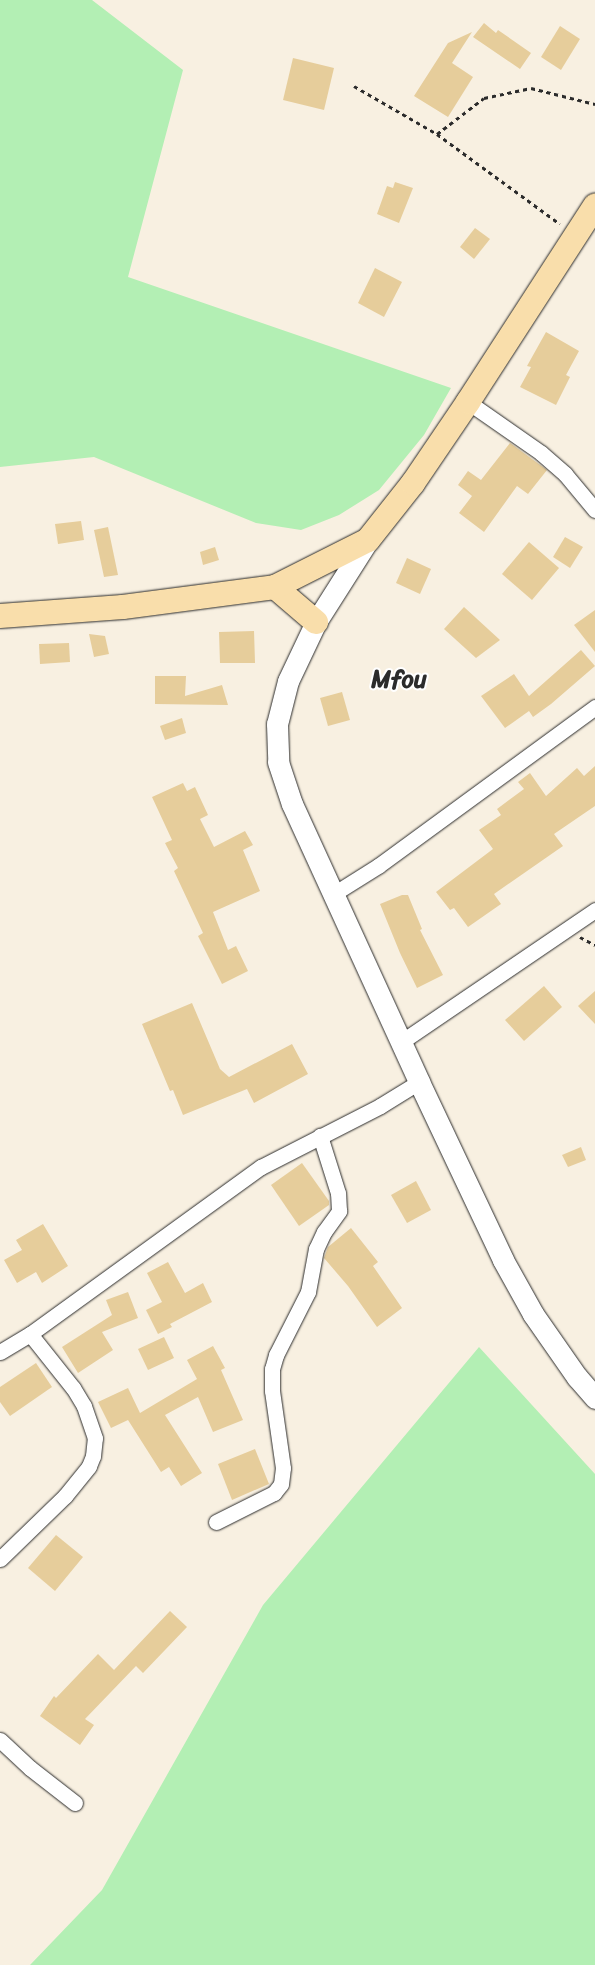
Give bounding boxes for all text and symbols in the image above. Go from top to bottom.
district label: Mfou [371,666,427,694]

